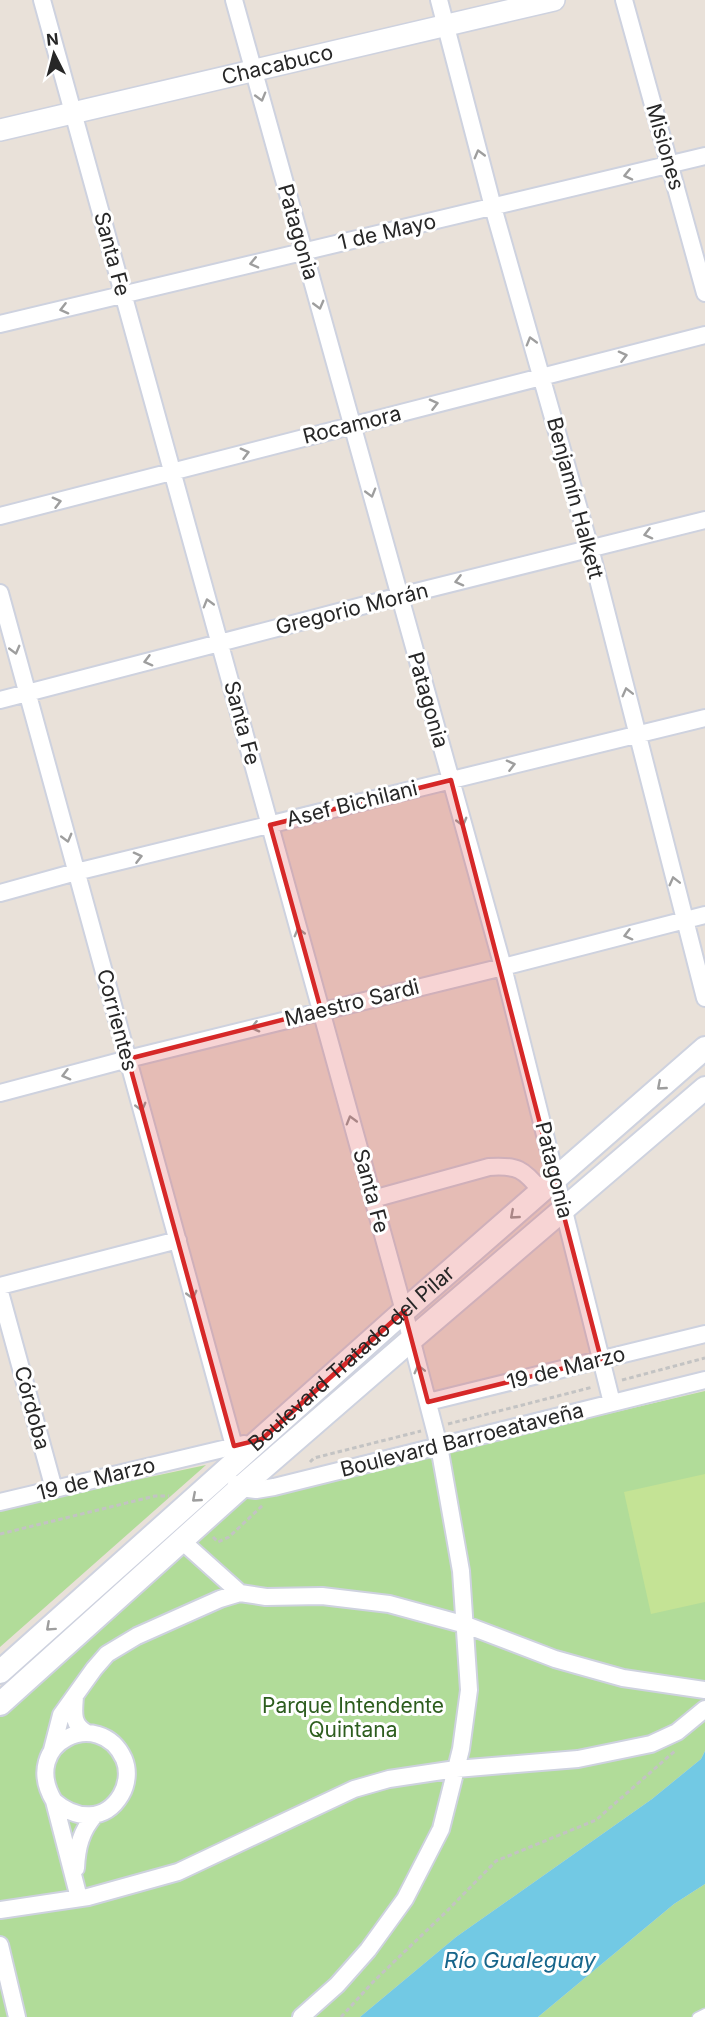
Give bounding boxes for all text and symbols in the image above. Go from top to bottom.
north arrow [24,24,84,84]
text: N [45,28,60,50]
street label: Chacabuco [219,39,335,90]
one-way arrow [254,91,266,102]
street label: Misiones [641,101,690,193]
one-way arrow [474,149,486,159]
one-way arrow [623,167,633,180]
street label: Patagonia [273,181,324,283]
street label: 1 de Mayo [335,208,438,255]
street label: Santa Fe [89,209,136,299]
one-way arrow [249,256,259,269]
one-way arrow [311,300,324,310]
one-way arrow [60,301,70,314]
one-way arrow [526,337,538,347]
one-way arrow [618,350,628,363]
one-way arrow [428,399,439,411]
street label: Rocamora [300,400,404,449]
street label: Benjamín Halkett [542,414,609,581]
one-way arrow [240,447,250,460]
one-way arrow [364,487,376,498]
one-way arrow [51,496,61,509]
one-way arrow [643,526,653,539]
one-way arrow [454,574,464,587]
street label: Gregorio Morán [273,577,431,640]
one-way arrow [203,598,215,609]
one-way arrow [8,645,21,655]
street label: Patagonia [403,649,454,751]
one-way arrow [143,654,153,667]
street label: Santa Fe [219,678,266,768]
one-way arrow [621,687,634,697]
one-way arrow [505,759,515,772]
street label: Asef Bichilani [284,775,420,832]
one-way arrow [455,817,468,827]
one-way arrow [60,832,72,843]
one-way arrow [133,852,143,865]
one-way arrow [669,876,682,886]
one-way arrow [294,927,307,937]
one-way arrow [623,927,633,940]
street label: Corrientes [92,966,143,1073]
street label: Maestro Sardi [282,974,422,1031]
one-way arrow [250,1019,260,1032]
one-way arrow [61,1068,71,1081]
one-way arrow [657,1079,668,1090]
one-way arrow [134,1101,146,1112]
one-way arrow [346,1115,359,1125]
street label: Patagonia [530,1119,579,1221]
street label: Santa Fe [348,1146,395,1236]
one-way arrow [510,1208,521,1219]
street label: Boulevard Tratado del Pilar [243,1260,459,1456]
one-way arrow [185,1290,198,1300]
street label: 19 de Marzo [504,1341,628,1394]
street label: Córdoba [9,1363,56,1453]
one-way arrow [414,1364,427,1374]
street label: Boulevard Barroeataveña [338,1397,586,1482]
street label: 19 de Marzo [34,1452,158,1505]
one-way arrow [192,1491,203,1502]
one-way arrow [46,1620,57,1631]
park label: Parque Intendente Quintana [262,1693,444,1742]
water label: Río Gualeguay [444,1947,597,1973]

